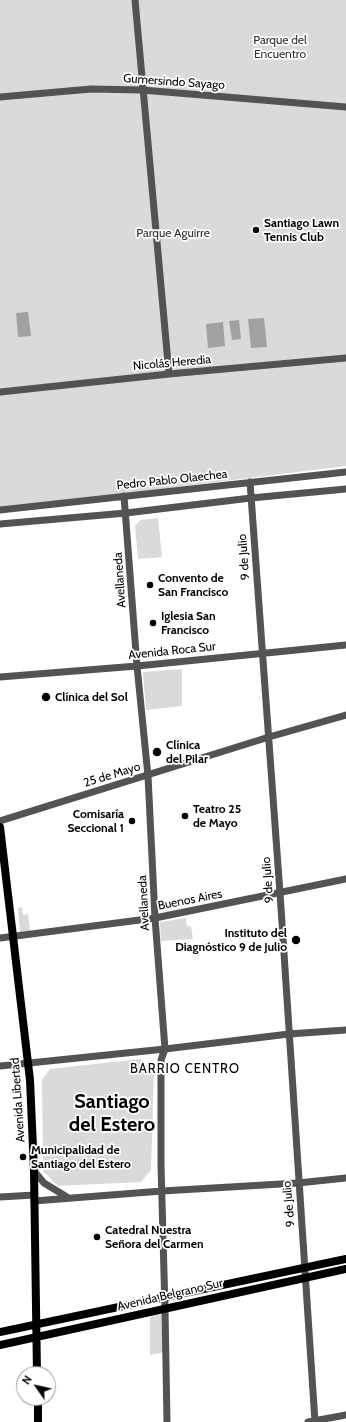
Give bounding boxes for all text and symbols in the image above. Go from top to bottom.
park label: Parque del Encuentro [253,33,307,61]
street label: Gumersindo Sayago [123,71,225,93]
place label: Santiago Lawn Tennis Club [264,216,339,244]
marker: Santiago Lawn Tennis Club [251,225,261,235]
park label: Parque Aguirre [136,226,210,240]
street label: Nicolás Heredia [132,352,212,374]
street label: Pedro Pablo Olaechea [116,467,228,493]
street label: 9 de Julio [235,533,253,581]
street label: Avellaneda [111,552,129,608]
place label: Convento de San Francisco [158,571,228,599]
marker: Convento de San Francisco [145,580,155,590]
place label: Iglesia San Francisco [161,609,216,637]
marker: Iglesia San Francisco [148,618,158,628]
street label: Avenida Roca Sur [128,639,216,663]
place label: Clínica del Sol [55,690,128,704]
marker: Clínica del Sol [40,691,52,703]
place label: Clínica del Pilar [166,738,208,766]
marker: Clínica del Pilar [151,746,163,758]
street label: 25 de Mayo [82,760,142,790]
place label: Teatro 25 de Mayo [193,802,241,830]
place label: Comisaría Seccional 1 [67,807,124,835]
marker: Teatro 25 de Mayo [180,811,190,821]
marker: Comisaría Seccional 1 [127,816,137,826]
street label: 9 de Julio [259,856,277,904]
street label: Avellaneda [135,875,153,931]
street label: Buenos Aires [157,887,223,913]
place label: Instituto del Diagnóstico 9 de Julio [175,926,287,954]
marker: Instituto del Diagnóstico 9 de Julio [290,934,302,946]
street label: Avenida Libertad [8,1057,28,1143]
district label: BARRIO CENTRO [130,1061,240,1077]
district label: Santiago del Estero [69,1090,155,1137]
place label: Municipalidad de Santiago del Estero [31,1143,131,1171]
marker: Municipalidad de Santiago del Estero [18,1152,28,1162]
street label: 9 de Julio [280,1180,298,1228]
place label: Catedral Nuestra Señora del Carmen [105,1223,204,1251]
marker: Catedral Nuestra Señora del Carmen [92,1232,102,1242]
street label: Avenida Belgrano Sur [116,1276,224,1314]
north arrow [16,1366,56,1406]
text: N [19,1373,35,1387]

